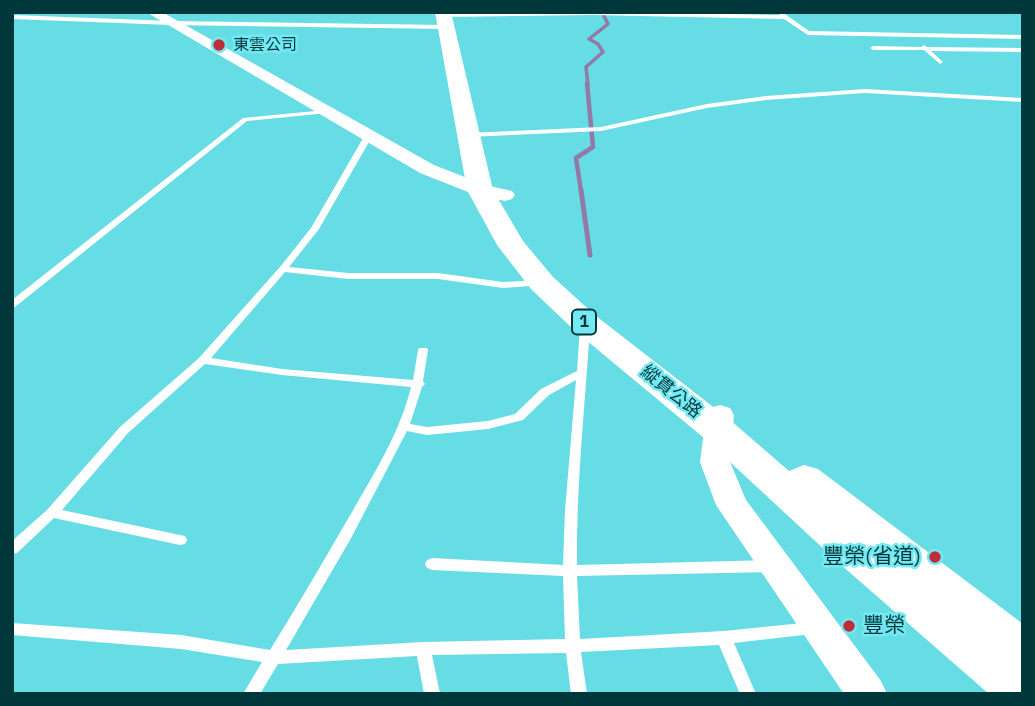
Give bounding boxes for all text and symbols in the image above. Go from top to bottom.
place label: 東雲公司 [233,35,297,55]
marker: 東雲公司 [211,37,227,53]
road number: 1 [572,310,596,334]
street label: 縱貫公路 [636,361,706,423]
place label: 豐榮(省道) [823,544,921,570]
marker: 豐榮(省道) [927,549,943,565]
place label: 豐榮 [863,613,905,639]
marker: 豐榮 [841,618,857,634]

